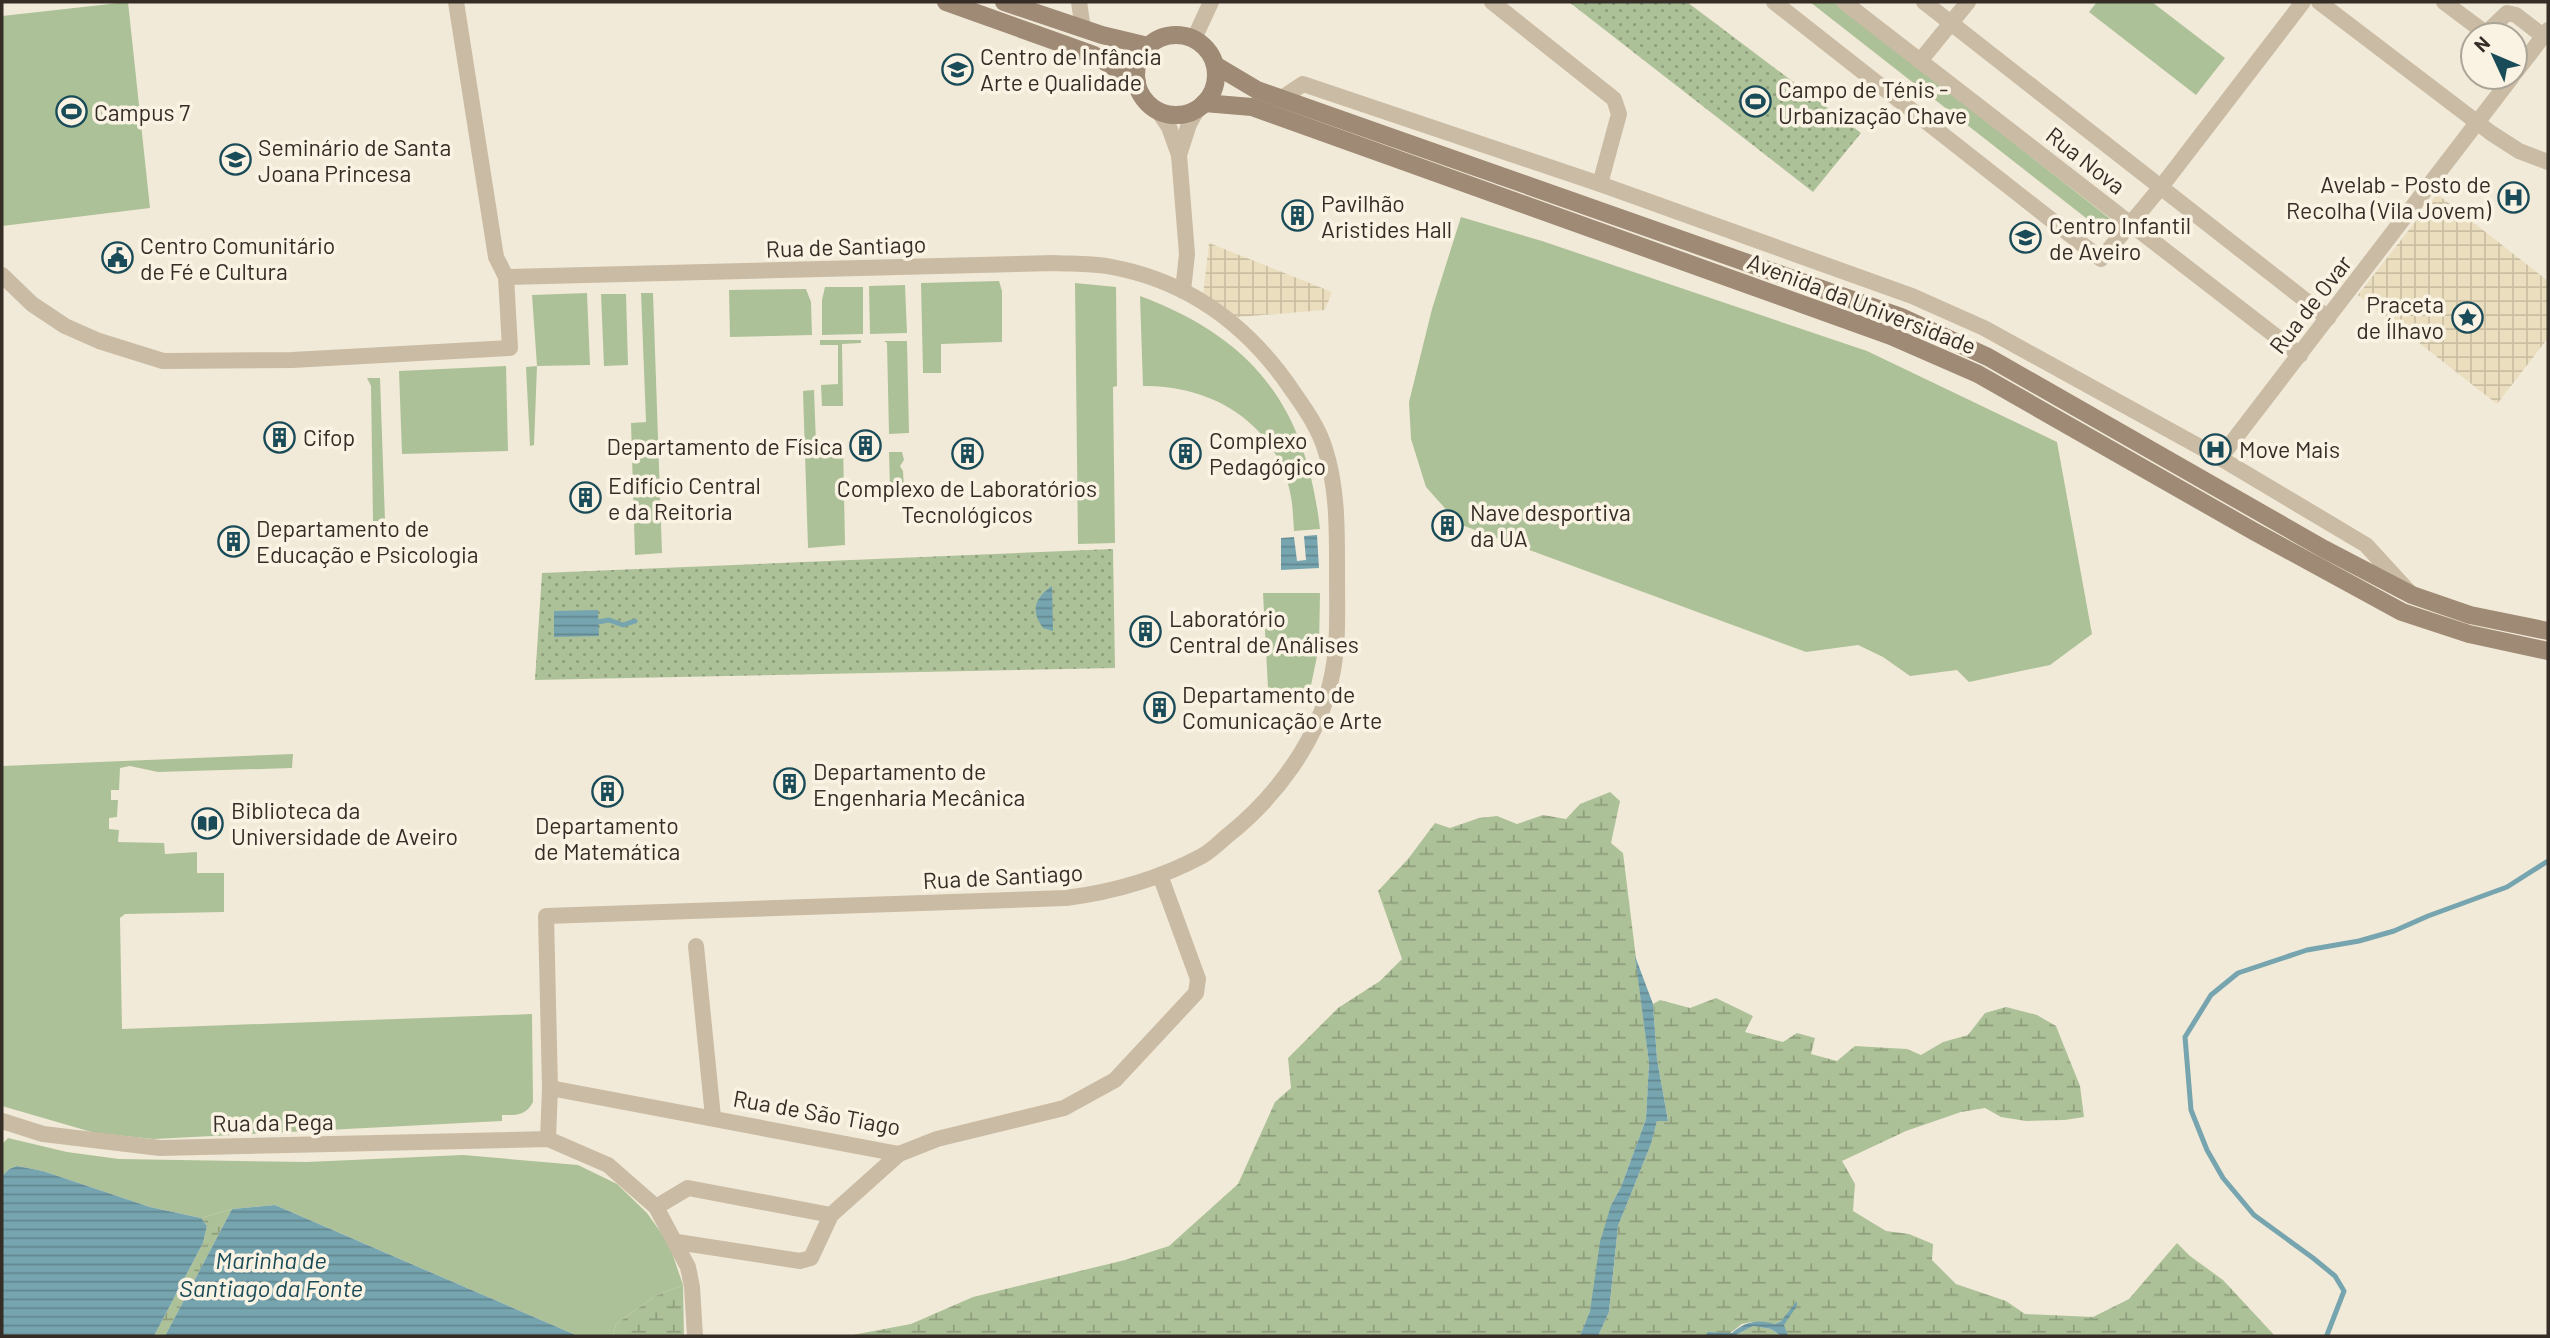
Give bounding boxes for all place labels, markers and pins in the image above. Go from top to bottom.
place label: Centro de Infância Arte e Qualidade [980,42,1161,96]
school or university icon: Centro de Infância Arte e Qualidade [940,52,974,86]
place label: Campo de Ténis - Urbanização Chave [1778,75,1967,129]
sports icon: Campo de Ténis - Urbanização Chave [1738,85,1772,119]
sports icon: Campus 7 [54,95,88,129]
place label: Campus 7 [94,98,190,126]
place label: Seminário de Santa Joana Princesa [258,133,451,187]
school or university icon: Seminário de Santa Joana Princesa [218,143,252,177]
place label: Avelab - Posto de Recolha (Vila Jovem) [2286,170,2492,224]
hospital icon: Avelab - Posto de Recolha (Vila Jovem) [2497,180,2531,214]
place label: Pavilhão Aristides Hall [1321,189,1452,243]
building icon: Pavilhão Aristides Hall [1281,199,1315,233]
place label: Centro Infantil de Aveiro [2049,211,2191,265]
school or university icon: Centro Infantil de Aveiro [2009,221,2043,255]
place label: Centro Comunitário de Fé e Cultura [140,231,335,285]
public building icon: Centro Comunitário de Fé e Cultura [100,241,134,275]
place label: Praceta de Ílhavo [2356,290,2444,344]
place icon: Praceta de Ílhavo [2450,300,2484,334]
building icon: Cifop [263,420,297,454]
place label: Cifop [303,423,355,451]
place label: Complexo Pedagógico [1209,426,1326,480]
building icon: Departamento de Física [849,429,883,463]
place label: Departamento de Física [607,432,843,460]
hospital icon: Move Mais [2199,432,2233,466]
place label: Move Mais [2239,435,2340,463]
building icon: Complexo Pedagógico [1169,436,1203,470]
building icon: Complexo de Laboratórios Tecnológicos [950,437,984,471]
place label: Edifício Central e da Reitoria [608,471,761,525]
place label: Complexo de Laboratórios Tecnológicos [837,474,1097,528]
building icon: Edifício Central e da Reitoria [568,481,602,515]
place label: Nave desportiva da UA [1470,498,1631,552]
building icon: Nave desportiva da UA [1430,508,1464,542]
place label: Departamento de Educação e Psicologia [256,514,479,568]
building icon: Departamento de Educação e Psicologia [216,524,250,558]
place label: Laboratório Central de Análises [1169,604,1359,658]
building icon: Laboratório Central de Análises [1129,614,1163,648]
place label: Departamento de Comunicação e Arte [1182,680,1382,734]
building icon: Departamento de Comunicação e Arte [1142,690,1176,724]
place label: Departamento de Engenharia Mecânica [813,757,1025,811]
building icon: Departamento de Engenharia Mecânica [773,767,807,801]
building icon: Departamento de Matemática [590,774,624,808]
place label: Biblioteca da Universidade de Aveiro [231,796,458,850]
library icon: Biblioteca da Universidade de Aveiro [191,806,225,840]
place label: Departamento de Matemática [534,811,680,865]

